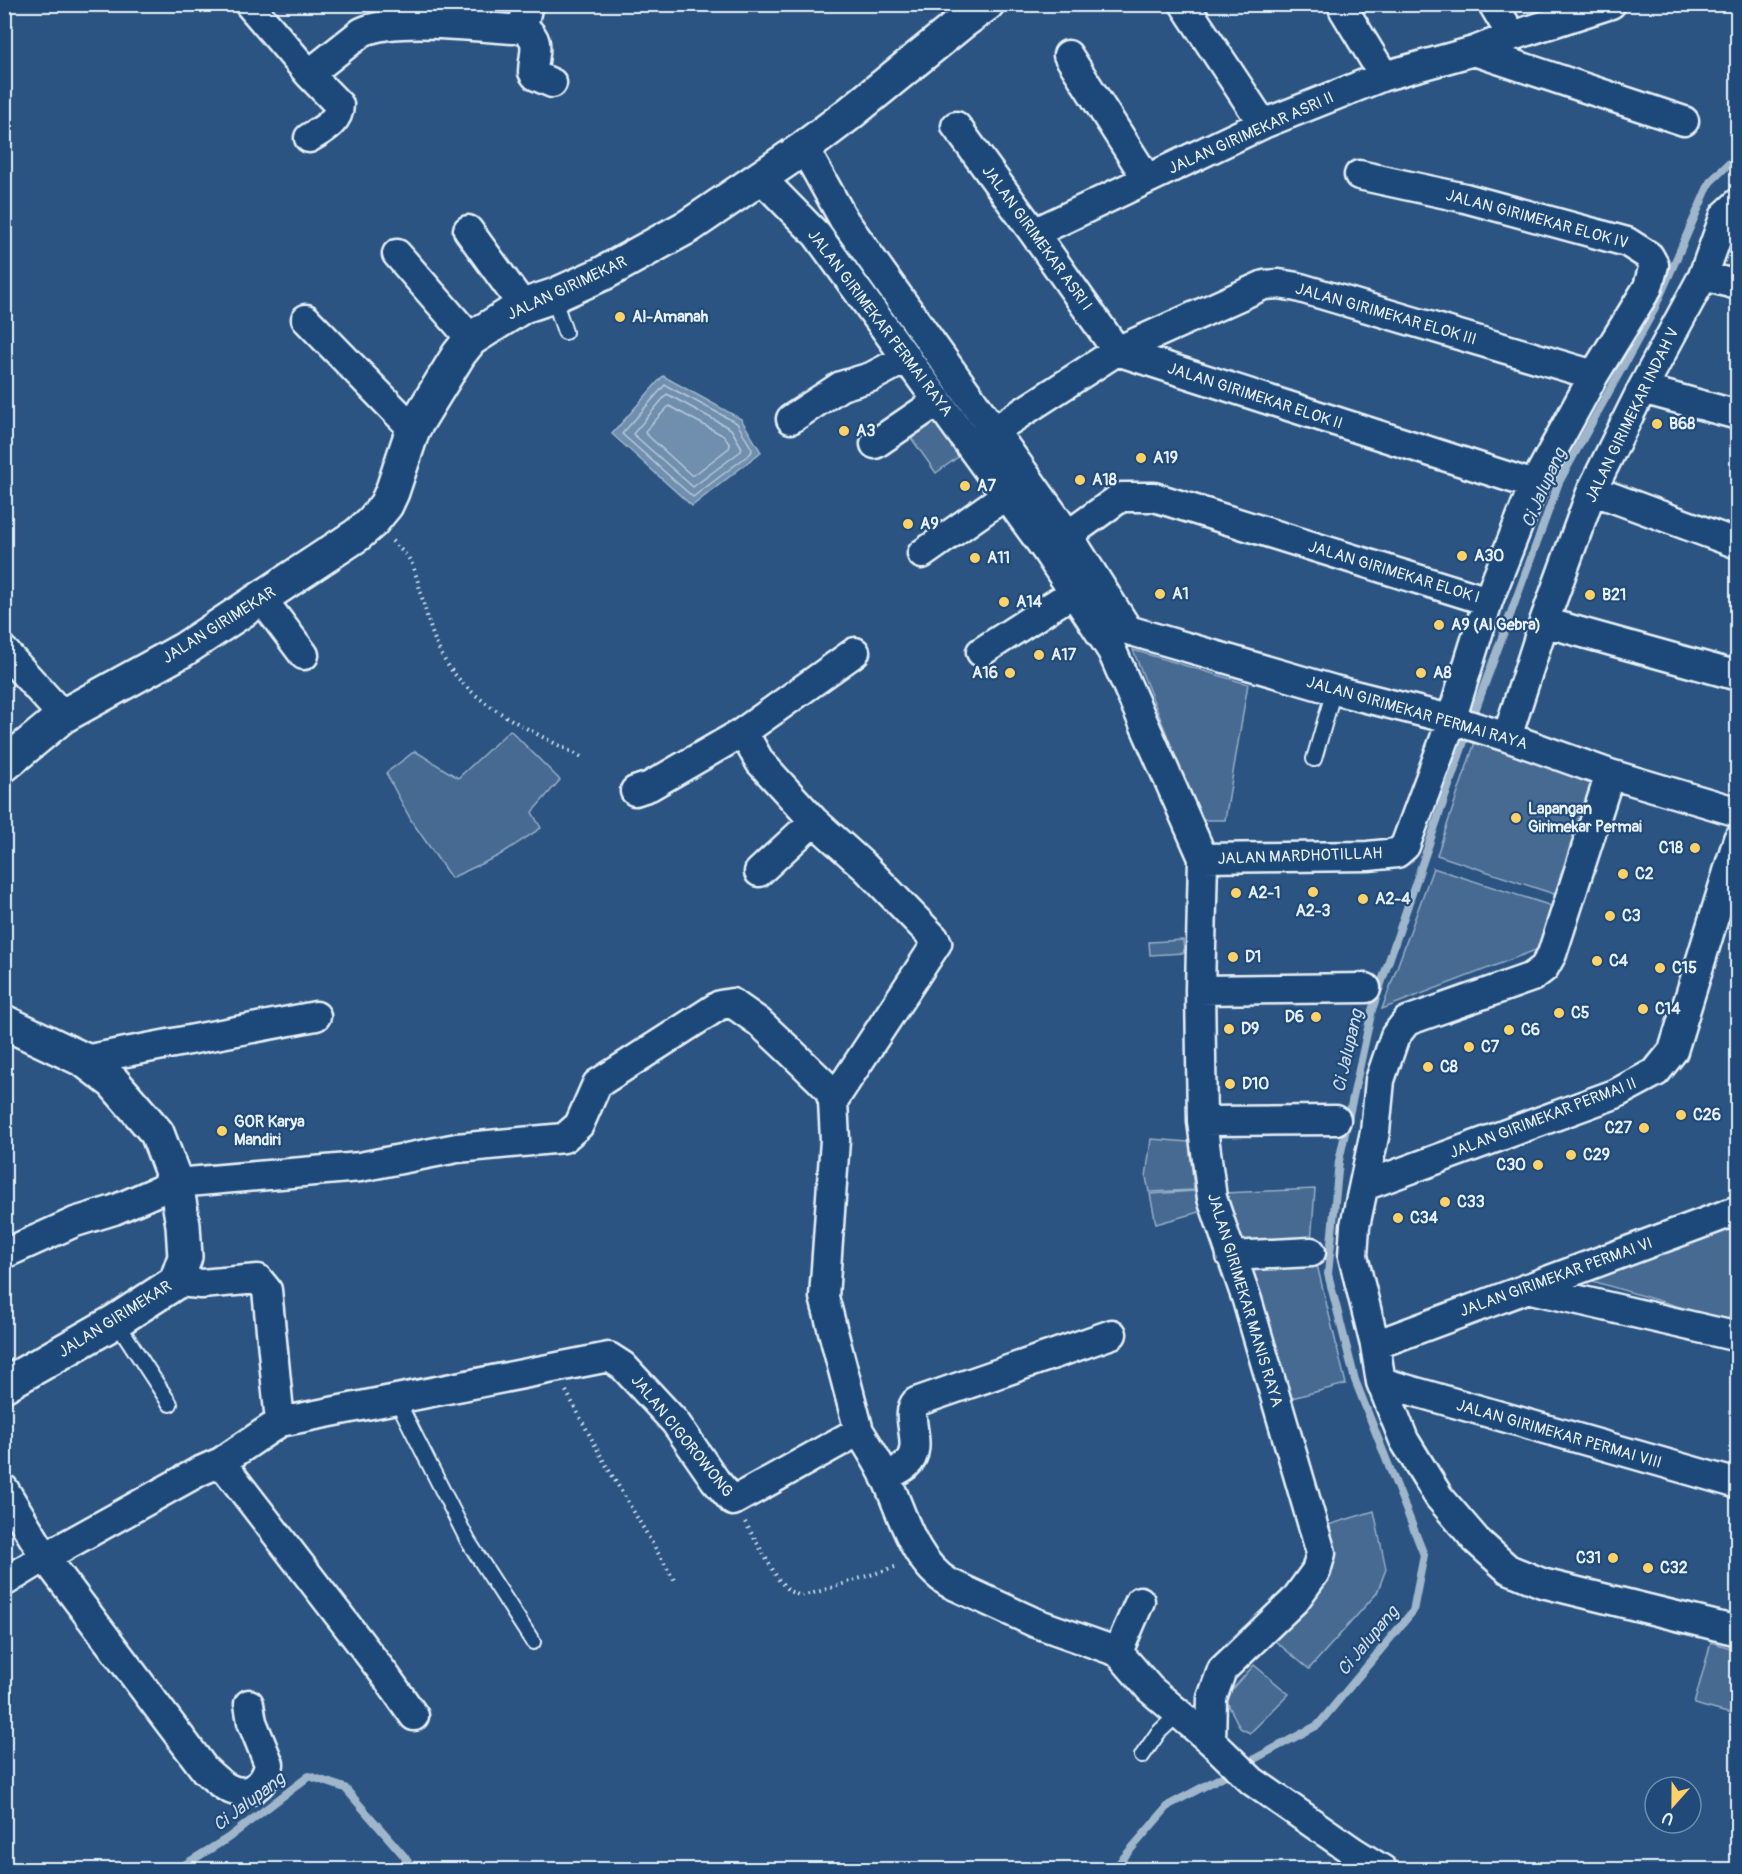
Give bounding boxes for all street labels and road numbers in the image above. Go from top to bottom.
street label: JALAN GIRIMEKAR ASRI II [1165,87,1337,179]
street label: JALAN GIRIMEKAR ASRI I [978,161,1096,315]
street label: JALAN GIRIMEKAR ELOK IV [1444,185,1630,253]
street label: JALAN GIRIMEKAR PERMAI RAYA [803,226,957,420]
street label: JALAN GIRIMEKAR [504,252,630,324]
street label: JALAN GIRIMEKAR ELOK III [1293,279,1479,349]
street label: JALAN GIRIMEKAR INDAH V [1581,324,1683,506]
street label: JALAN GIRIMEKAR ELOK II [1165,358,1345,434]
street label: JALAN GIRIMEKAR ELOK I [1306,536,1482,608]
street label: JALAN GIRIMEKAR [159,582,279,668]
street label: JALAN GIRIMEKAR PERMAI RAYA [1304,672,1530,754]
street label: JALAN MARDHOTILLAH [1217,843,1383,869]
street label: JALAN GIRIMEKAR PERMAI II [1447,1073,1639,1163]
street label: JALAN GIRIMEKAR MANIS RAYA [1203,1191,1287,1409]
street label: JALAN GIRIMEKAR PERMAI VI [1457,1233,1655,1321]
street label: JALAN GIRIMEKAR [55,1276,175,1362]
street label: JALAN CIGOROWONG [627,1371,737,1501]
street label: JALAN GIRIMEKAR PERMAI VIII [1454,1395,1664,1473]

